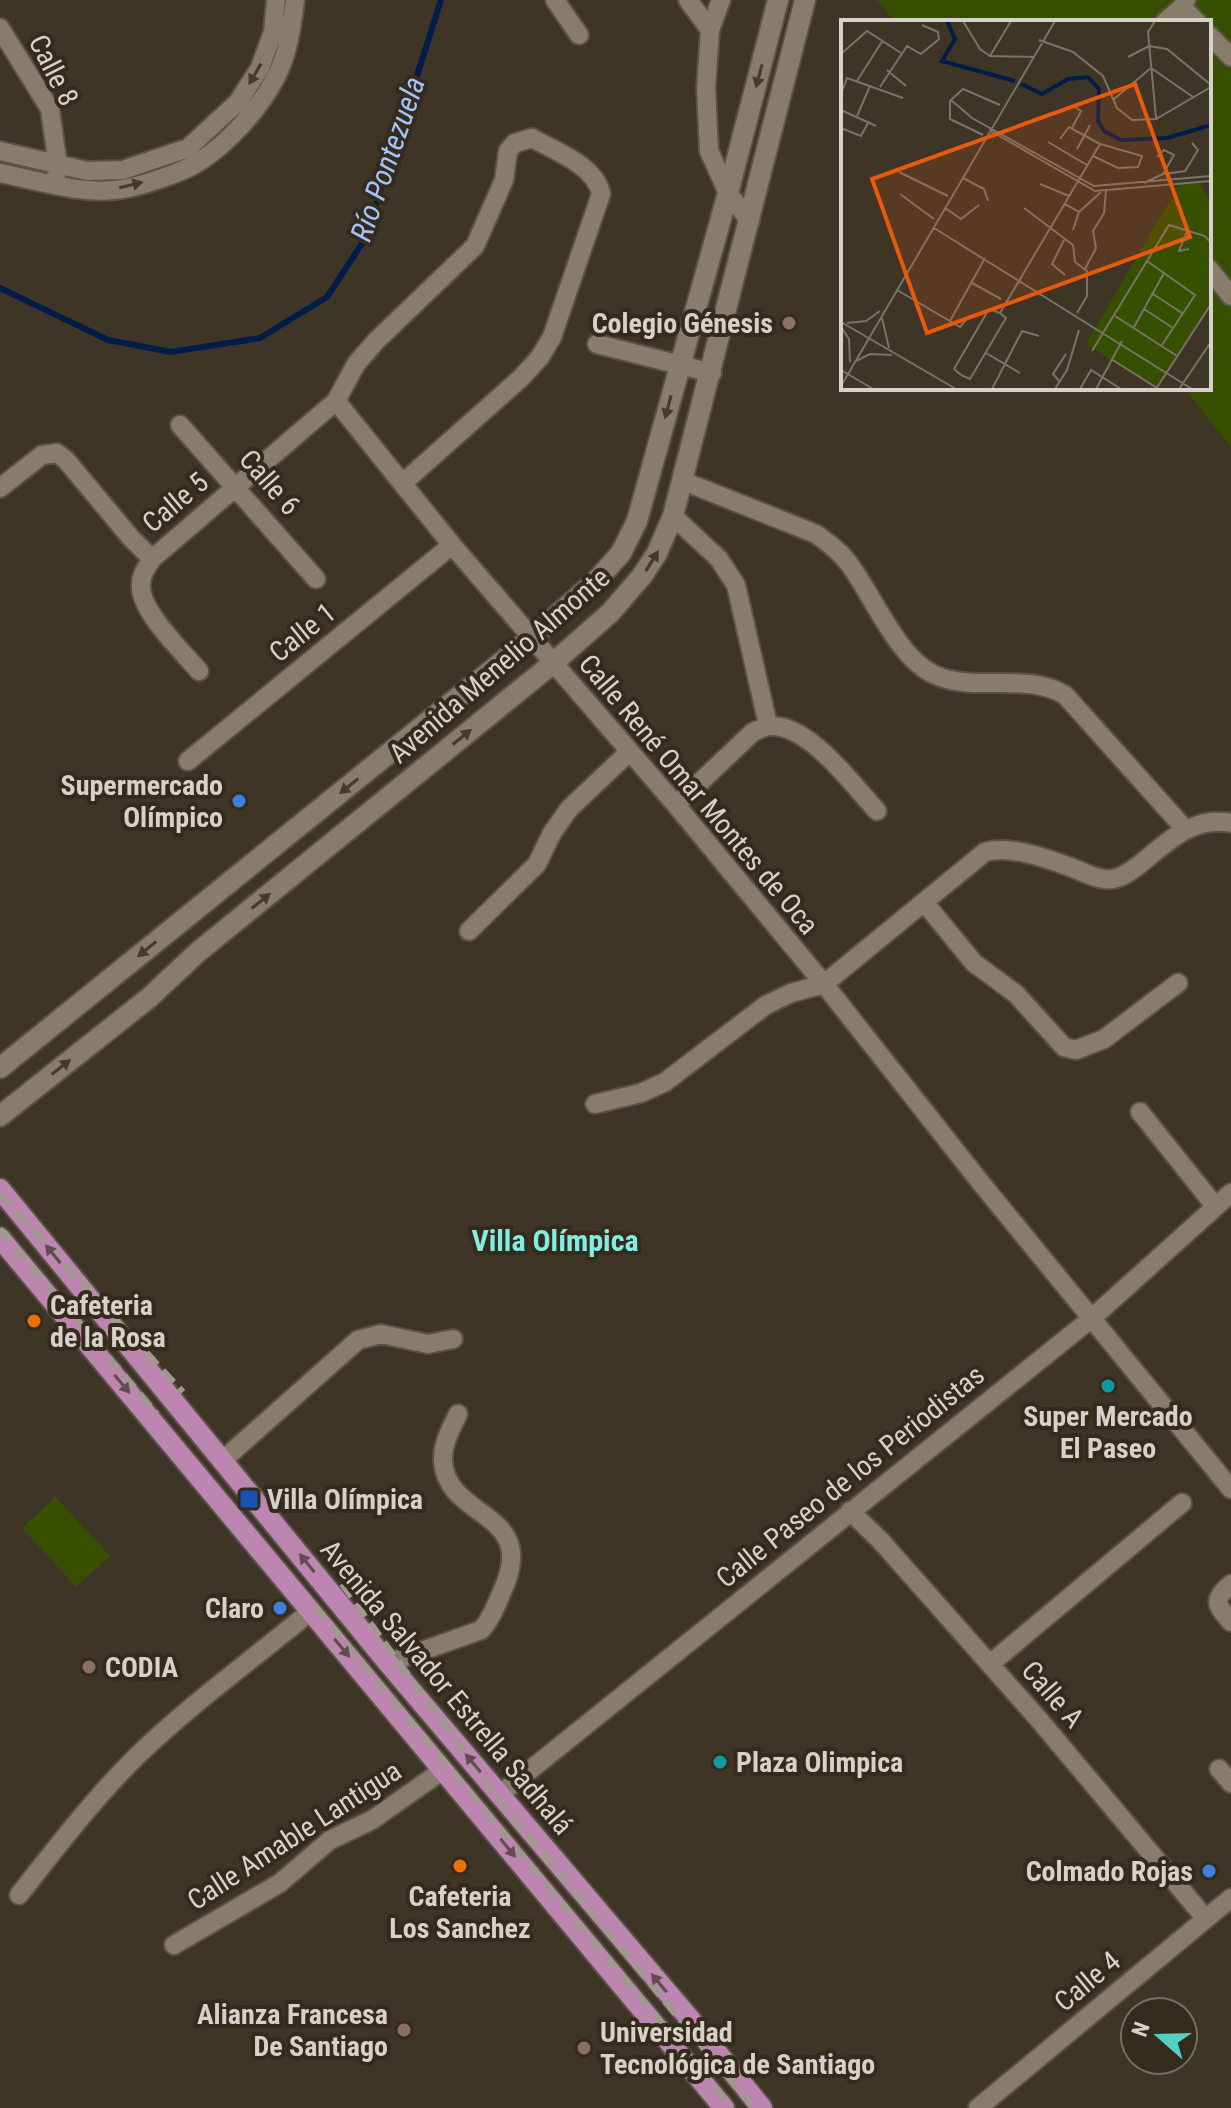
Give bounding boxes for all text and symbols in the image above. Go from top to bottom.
inset map [841,20,1211,390]
street label: Calle 8 [22,29,85,111]
one-way arrow [248,63,262,85]
one-way arrow [752,63,764,88]
water label: Río Pontezuela [343,72,432,246]
one-way arrow [119,178,144,191]
place label: Colegio Génesis [592,307,773,340]
marker: Colegio Génesis [780,314,798,332]
one-way arrow [661,396,674,420]
street label: Calle 6 [232,443,307,522]
street label: Calle 5 [136,465,215,539]
one-way arrow [645,550,660,571]
street label: Avenida Menelio Almonte [382,561,616,770]
street label: Calle 1 [263,596,342,669]
street label: Calle René Omar Montes de Oca [572,648,825,941]
one-way arrow [452,729,472,746]
place label: Supermercado Olímpico [61,769,223,834]
one-way arrow [339,777,359,793]
marker: Supermercado Olímpico [230,792,248,810]
one-way arrow [251,893,271,910]
one-way arrow [137,940,157,957]
one-way arrow [51,1059,71,1076]
district label: Villa Olímpica [471,1223,639,1258]
one-way arrow [45,1244,62,1264]
place label: Cafeteria de la Rosa [50,1289,166,1354]
marker: Cafeteria de la Rosa [25,1312,43,1330]
street label: Calle Paseo de los Periodistas [710,1358,991,1595]
one-way arrow [113,1373,130,1393]
marker: Super Mercado El Paseo [1099,1377,1117,1395]
place label: Super Mercado El Paseo [1023,1400,1193,1465]
place label: Villa Olímpica [267,1483,423,1516]
marker: Villa Olímpica [238,1488,260,1510]
street label: Avenida Salvador Estrella Sadhalá [314,1533,580,1841]
one-way arrow [299,1553,316,1573]
place label: Claro [205,1592,264,1625]
marker: Claro [271,1599,289,1617]
one-way arrow [333,1638,350,1658]
place label: CODIA [105,1651,178,1684]
street label: Calle A [1015,1654,1091,1735]
marker: CODIA [80,1658,98,1676]
place label: Plaza Olimpica [736,1746,903,1779]
marker: Plaza Olimpica [711,1753,729,1771]
street label: Calle Amable Lantigua [181,1754,407,1917]
one-way arrow [465,1754,482,1774]
one-way arrow [499,1838,516,1858]
place label: Colmado Rojas [1026,1855,1193,1888]
marker: Cafeteria Los Sanchez [451,1857,469,1875]
marker: Colmado Rojas [1200,1862,1218,1880]
place label: Cafeteria Los Sanchez [389,1880,531,1945]
street label: Calle 4 [1048,1944,1127,2018]
one-way arrow [651,1973,668,1993]
north arrow [1119,1996,1199,2076]
place label: Alianza Francesa De Santiago [197,1998,388,2063]
place label: Universidad Tecnológica de Santiago [600,2016,875,2081]
text: N [1127,2019,1155,2040]
marker: Alianza Francesa De Santiago [395,2021,413,2039]
marker: Universidad Tecnológica de Santiago [575,2039,593,2057]

